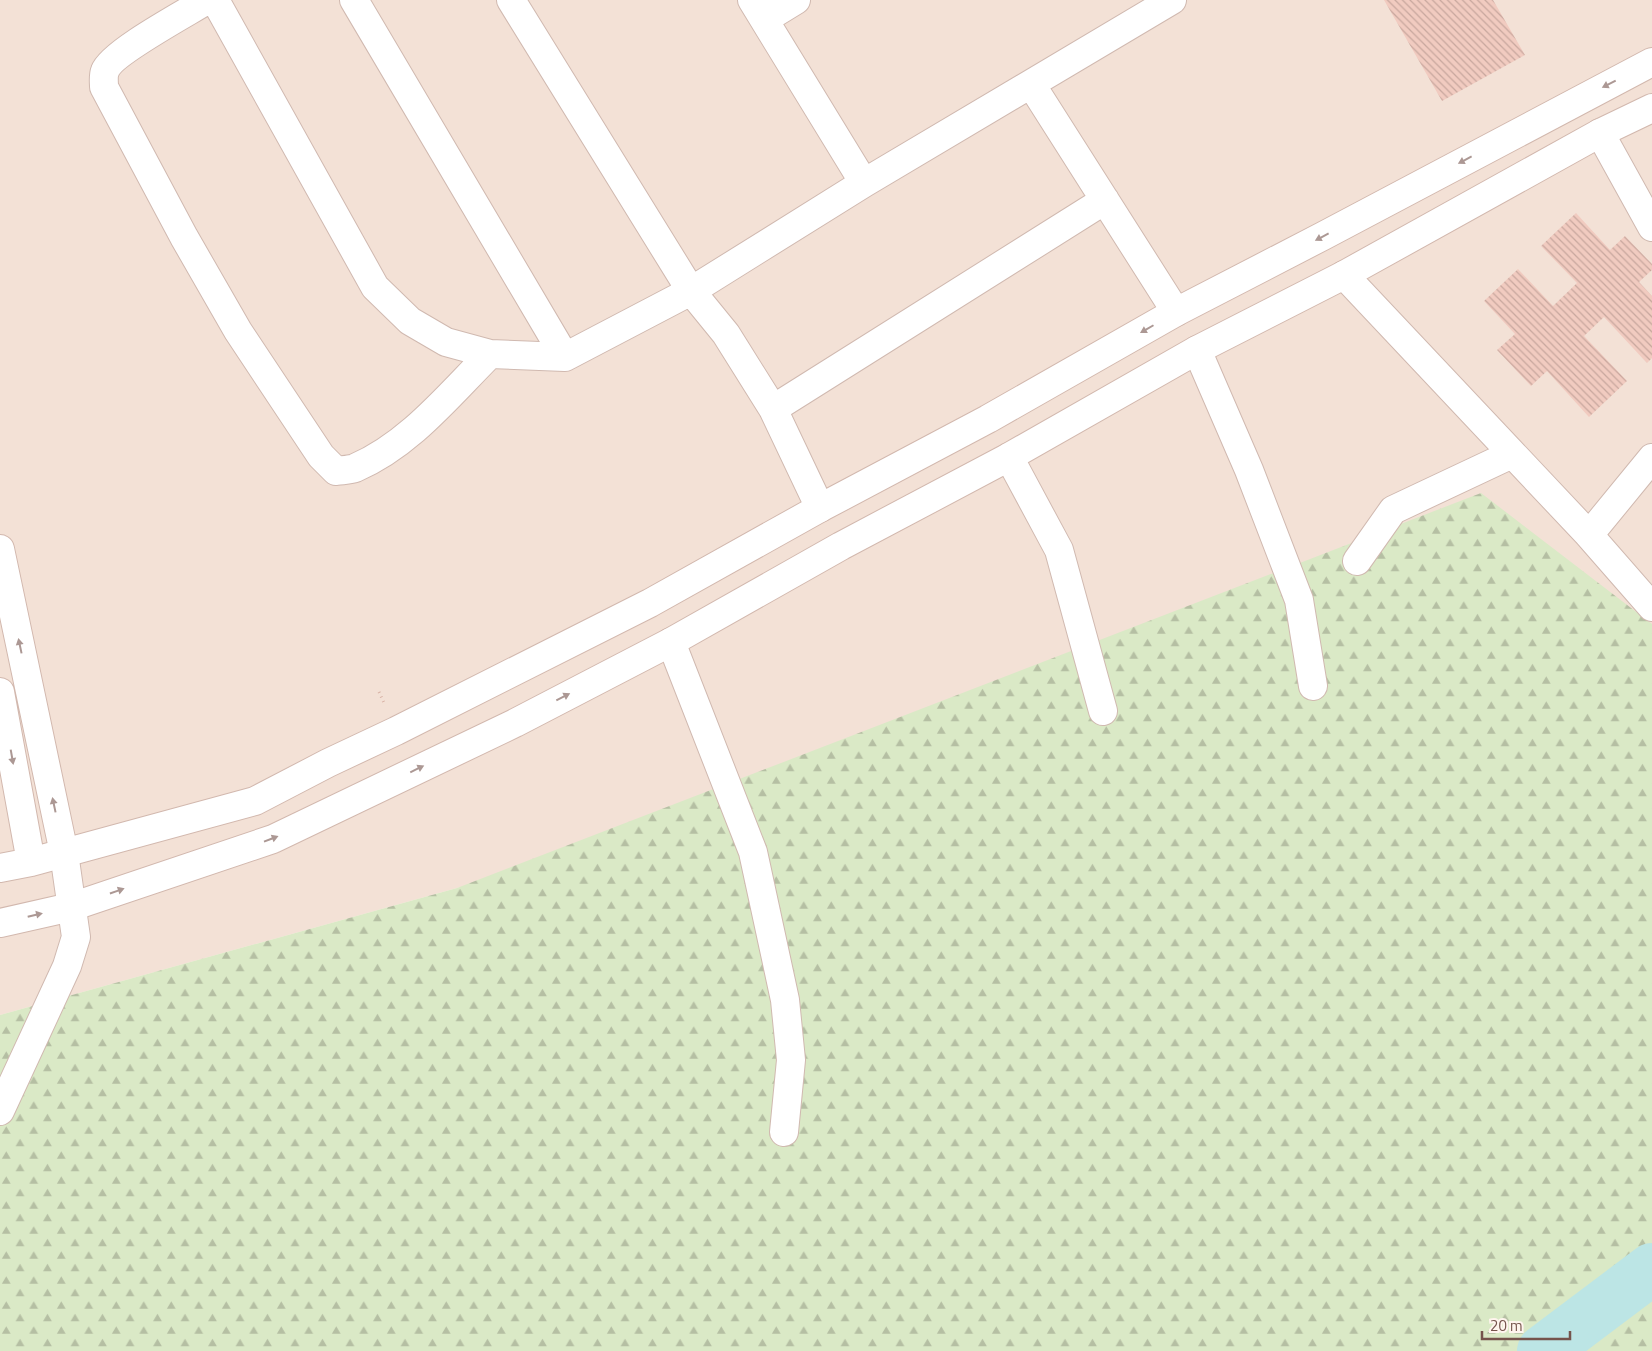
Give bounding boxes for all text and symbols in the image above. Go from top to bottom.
one-way arrow [1601,80,1616,88]
one-way arrow [1458,156,1472,164]
one-way arrow [1315,233,1329,241]
one-way arrow [1140,324,1154,333]
one-way arrow [16,638,24,654]
one-way arrow [556,693,570,701]
one-way arrow [8,750,16,766]
one-way arrow [410,765,425,773]
one-way arrow [50,797,58,813]
one-way arrow [264,835,279,843]
one-way arrow [110,887,125,895]
one-way arrow [28,911,43,919]
scale bar [1482,1308,1570,1340]
text: 20 m [1490,1314,1523,1337]

